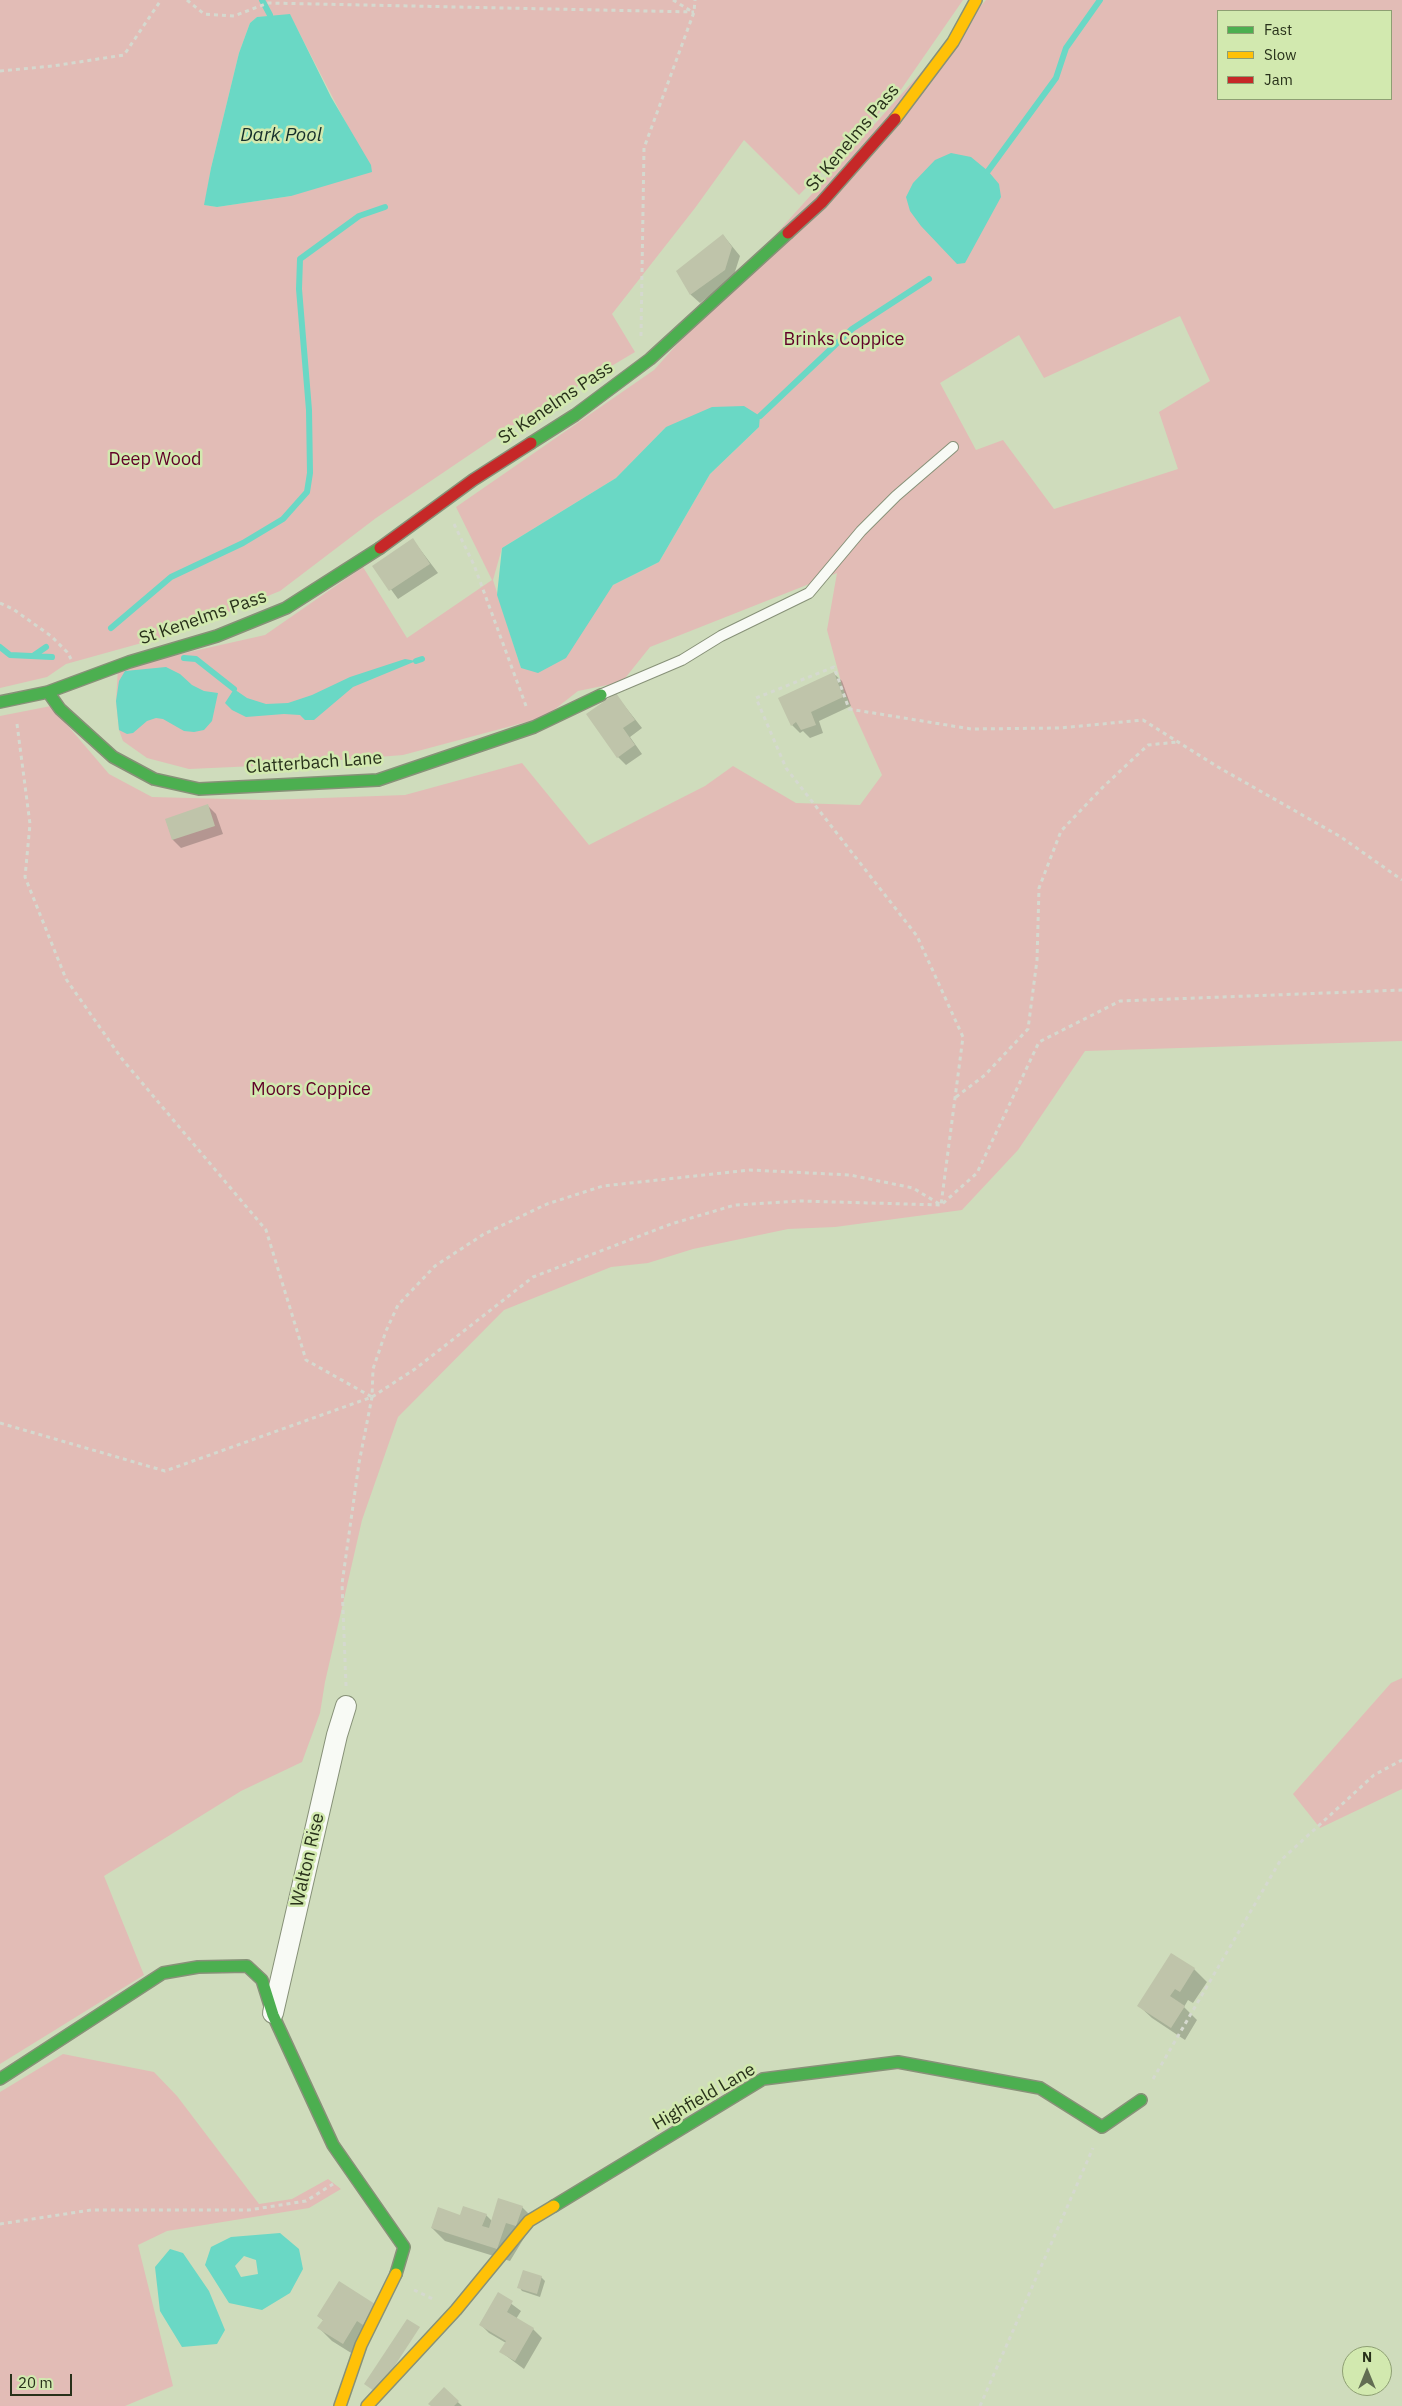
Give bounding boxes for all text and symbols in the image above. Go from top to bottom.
legend [1217,10,1392,100]
text: Fast [1264,20,1292,39]
text: Slow [1264,45,1297,64]
text: Jam [1264,70,1293,89]
street label: St Kenelms Pass [802,80,904,196]
water label: Dark Pool [240,125,322,147]
park label: Brinks Coppice [784,329,904,351]
street label: St Kenelms Pass [495,357,617,449]
park label: Deep Wood [109,449,201,471]
street label: St Kenelms Pass [136,586,270,650]
street label: Clatterbach Lane [245,747,383,779]
park label: Moors Coppice [251,1079,371,1101]
street label: Walton Rise [287,1811,329,1909]
street label: Highfield Lane [649,2059,759,2135]
north arrow [1342,2346,1392,2396]
text: N [1362,2348,1372,2366]
scale bar [12,2364,75,2396]
text: 20 m [18,2373,53,2392]

